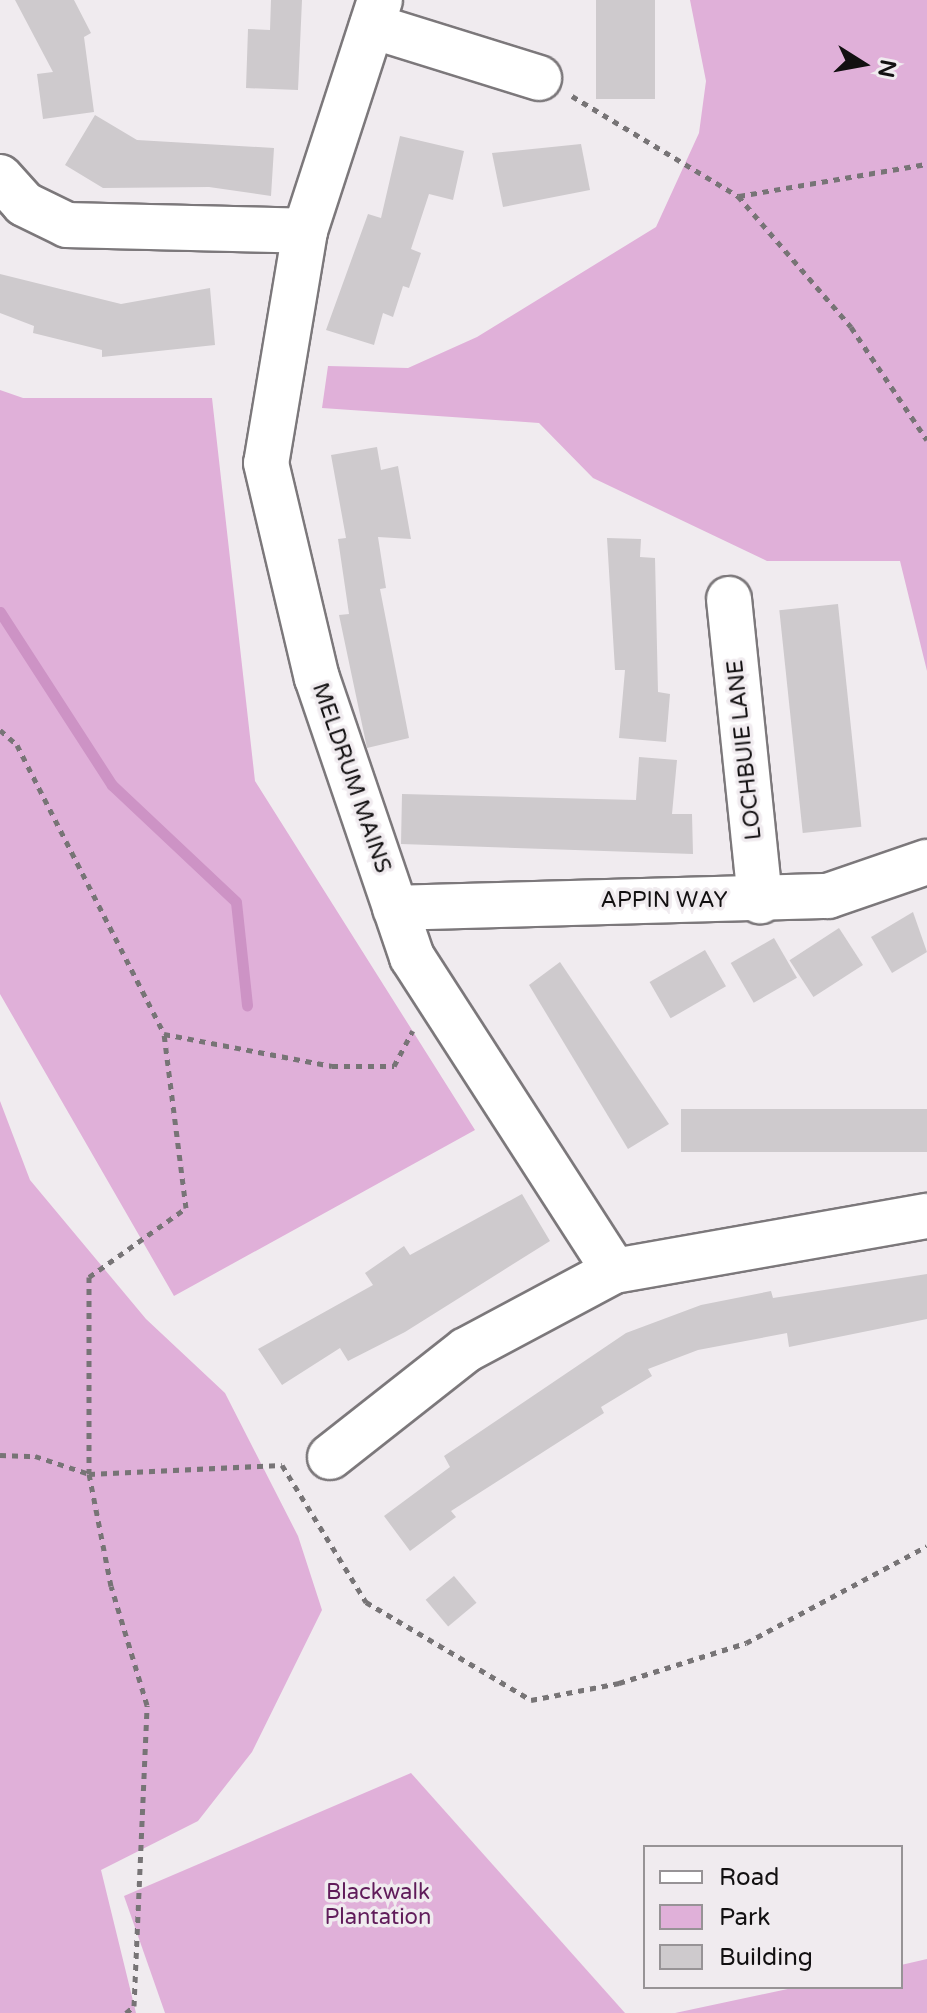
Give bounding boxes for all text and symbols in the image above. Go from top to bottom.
north arrow [823,24,903,104]
text: N [872,57,901,80]
street label: LOCHBUIE LANE [722,659,768,841]
street label: MELDRUM MAINS [306,680,396,876]
street label: APPIN WAY [600,888,728,914]
legend [643,1845,903,1989]
text: Road [719,1863,779,1892]
park label: Blackwalk Plantation [325,1879,431,1930]
text: Park [719,1903,770,1932]
text: Building [719,1943,813,1972]

